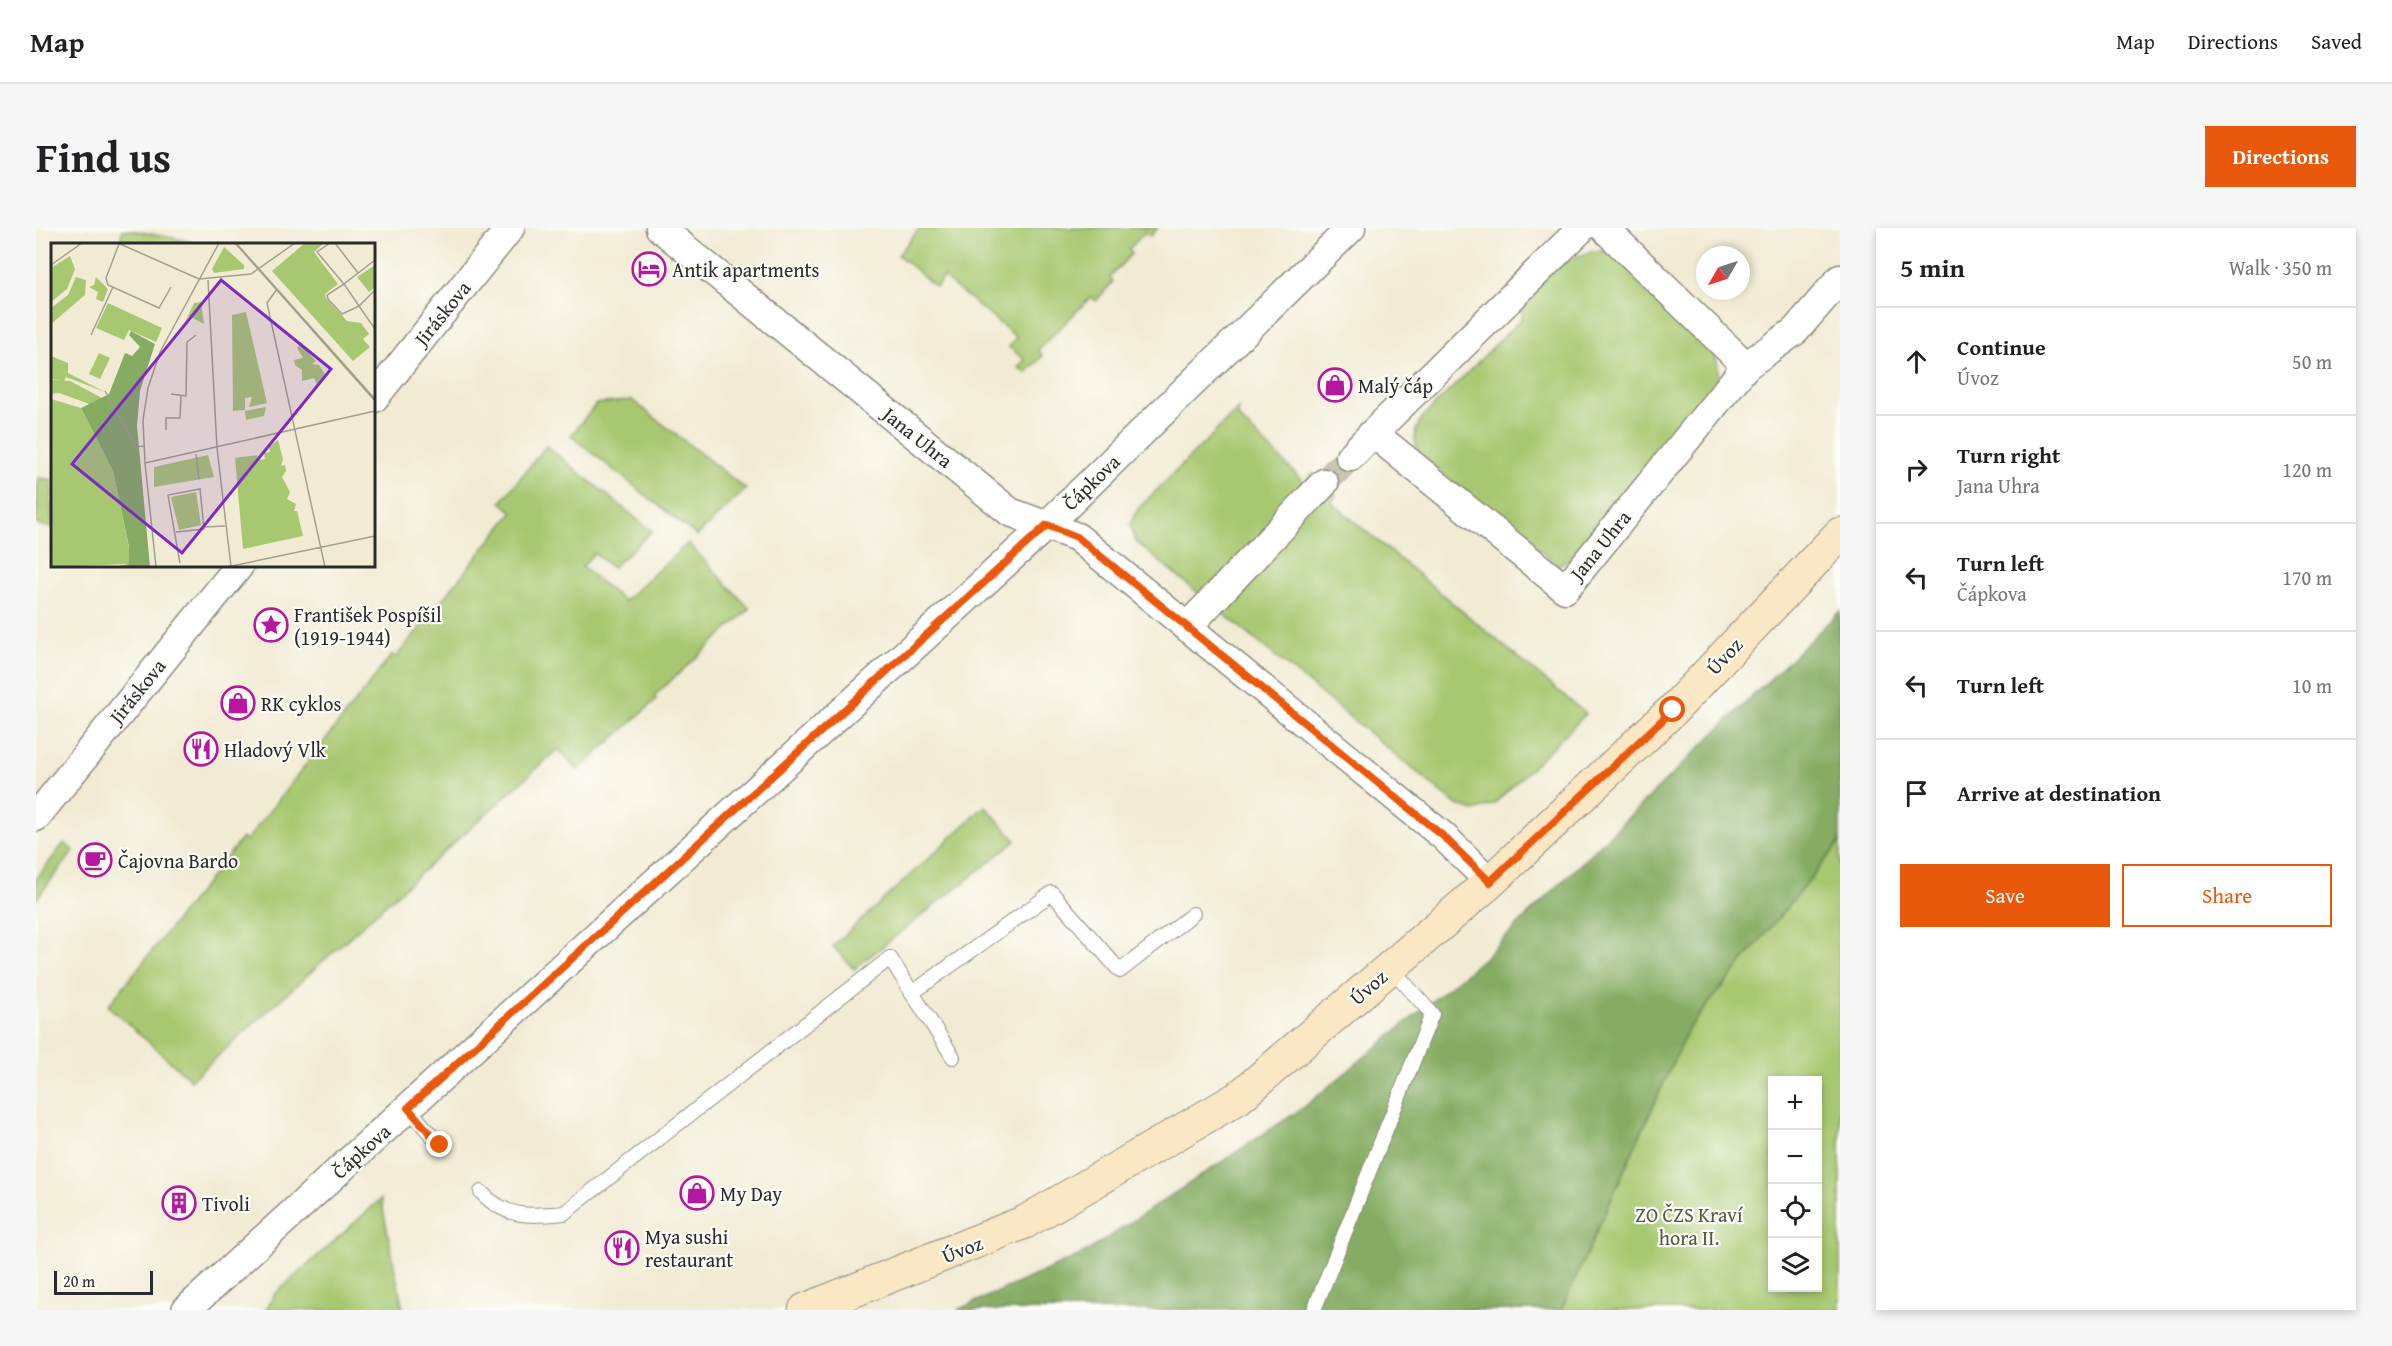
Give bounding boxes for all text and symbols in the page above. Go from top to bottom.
text: Map [30,21,84,62]
text: Map [2116,26,2155,57]
text: Directions [2188,26,2278,57]
text: Saved [2311,26,2362,57]
text: Find us [36,126,171,187]
button: Directions [2205,126,2356,187]
inset map [51,243,375,567]
north arrow [1696,246,1750,300]
text: 5 min [1900,248,1965,287]
hotel icon: Antik apartments [631,251,667,287]
text: Walk · 350 m [2229,253,2332,282]
place label: Antik apartments [672,255,820,284]
street label: Jiráskova [405,274,478,354]
text: Continue [1957,331,2046,363]
icon: ahead [1900,345,1933,378]
text: 50 m [2292,347,2332,376]
text: Úvoz [1957,363,1999,392]
shop icon: Malý čáp [1317,367,1353,403]
place label: Malý čáp [1358,371,1433,400]
street label: Jana Uhra [874,398,960,475]
text: Turn right [1957,439,2060,471]
street label: Čápkova [1056,447,1127,517]
icon: right [1900,453,1933,486]
text: 120 m [2282,455,2332,484]
text: Jana Uhra [1957,471,2040,500]
street label: Jana Uhra [1561,503,1638,589]
text: Turn left [1957,547,2044,579]
icon: left [1900,561,1933,594]
text: 170 m [2282,563,2332,592]
text: Čápkova [1957,579,2027,608]
place label: František Pospíšil (1919-1944) [294,600,442,652]
place icon: František Pospíšil (1919-1944) [253,607,289,643]
street label: Úvoz [1699,631,1749,681]
street label: Jiráskova [100,652,173,732]
icon: left [1900,669,1933,702]
text: Turn left [1957,669,2044,701]
text: 10 m [2292,671,2332,700]
shop icon: RK cyklos [220,685,256,721]
place label: RK cyklos [261,689,342,718]
route start [1659,696,1685,722]
restaurant icon: Hladový Vlk [183,731,219,767]
place label: Hladový Vlk [224,735,327,764]
icon: arrive [1900,777,1933,810]
text: Arrive at destination [1957,777,2161,809]
cafe icon: Čajovna Bardo [77,842,113,878]
place label: Čajovna Bardo [118,846,238,875]
button: Save [1900,864,2110,927]
button: Share [2122,864,2332,927]
street label: Úvoz [1343,962,1393,1012]
map controls [1768,1076,1822,1292]
button: + [1768,1076,1822,1130]
street label: Čápkova [325,1117,397,1185]
button: − [1768,1130,1822,1184]
route end [426,1131,452,1157]
shop icon: My Day [679,1175,715,1211]
place label: My Day [720,1179,782,1208]
button: locate [1768,1184,1822,1238]
building icon: Tivoli [161,1185,197,1221]
place label: Tivoli [202,1189,250,1218]
park label: ZO ČZS Kraví hora II. [1635,1200,1743,1252]
place label: Mya sushi restaurant [645,1222,733,1274]
street label: Úvoz [937,1228,987,1270]
restaurant icon: Mya sushi restaurant [604,1230,640,1266]
button: layers [1768,1238,1822,1292]
scale bar [54,1268,153,1296]
text: 20 m [63,1269,95,1293]

